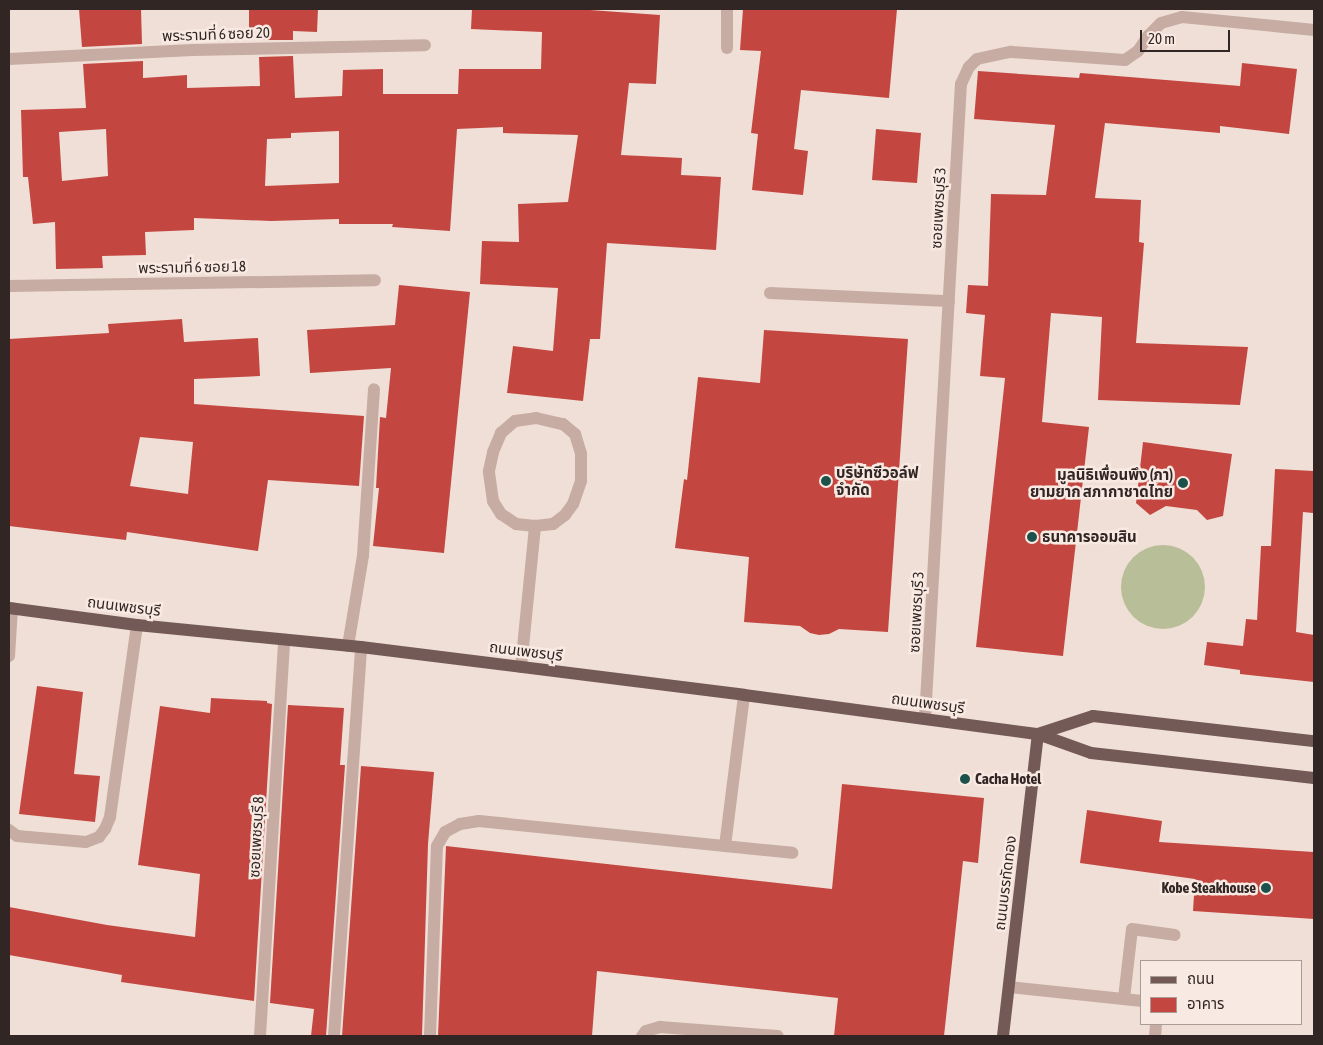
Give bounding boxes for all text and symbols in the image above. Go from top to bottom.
scale bar [1143,20,1233,52]
street label: พระรามที่ 6 ซอย 20 [162,23,270,45]
text: 20 m [1148,30,1175,47]
street label: ซอยเพชรบุรี 3 [927,167,949,249]
street label: พระรามที่ 6 ซอย 18 [138,257,246,277]
place label: บริษัทซีวอล์ฟ จำกัด [836,463,918,498]
place label: มูลนิธิเพื่อนพึง (ภา) ยามยาก สภากาชาดไทย [1030,465,1173,500]
marker: บริษัทซีวอล์ฟ จำกัด [820,475,832,487]
marker: มูลนิธิเพื่อนพึง (ภา) ยามยาก สภากาชาดไทย [1177,477,1189,489]
place label: ธนาคารออมสิน [1042,528,1137,546]
marker: ธนาคารออมสิน [1026,531,1038,543]
street label: ซอยเพชรบุรี 3 [905,571,927,653]
street label: ถนนเพชรบุรี [86,593,162,619]
street label: ถนนเพชรบุรี [488,638,564,664]
street label: ถนนเพชรบุรี [890,689,966,717]
place label: Cacha Hotel [975,770,1041,788]
marker: Cacha Hotel [959,773,971,785]
street label: ซอยเพชรบุรี 8 [245,796,267,878]
street label: ถนนบรรทัดทอง [990,835,1020,931]
place label: Kobe Steakhouse [1161,879,1256,897]
marker: Kobe Steakhouse [1260,882,1272,894]
legend [1140,960,1303,1025]
text: ถนน [1187,970,1214,987]
text: อาคาร [1187,995,1224,1012]

